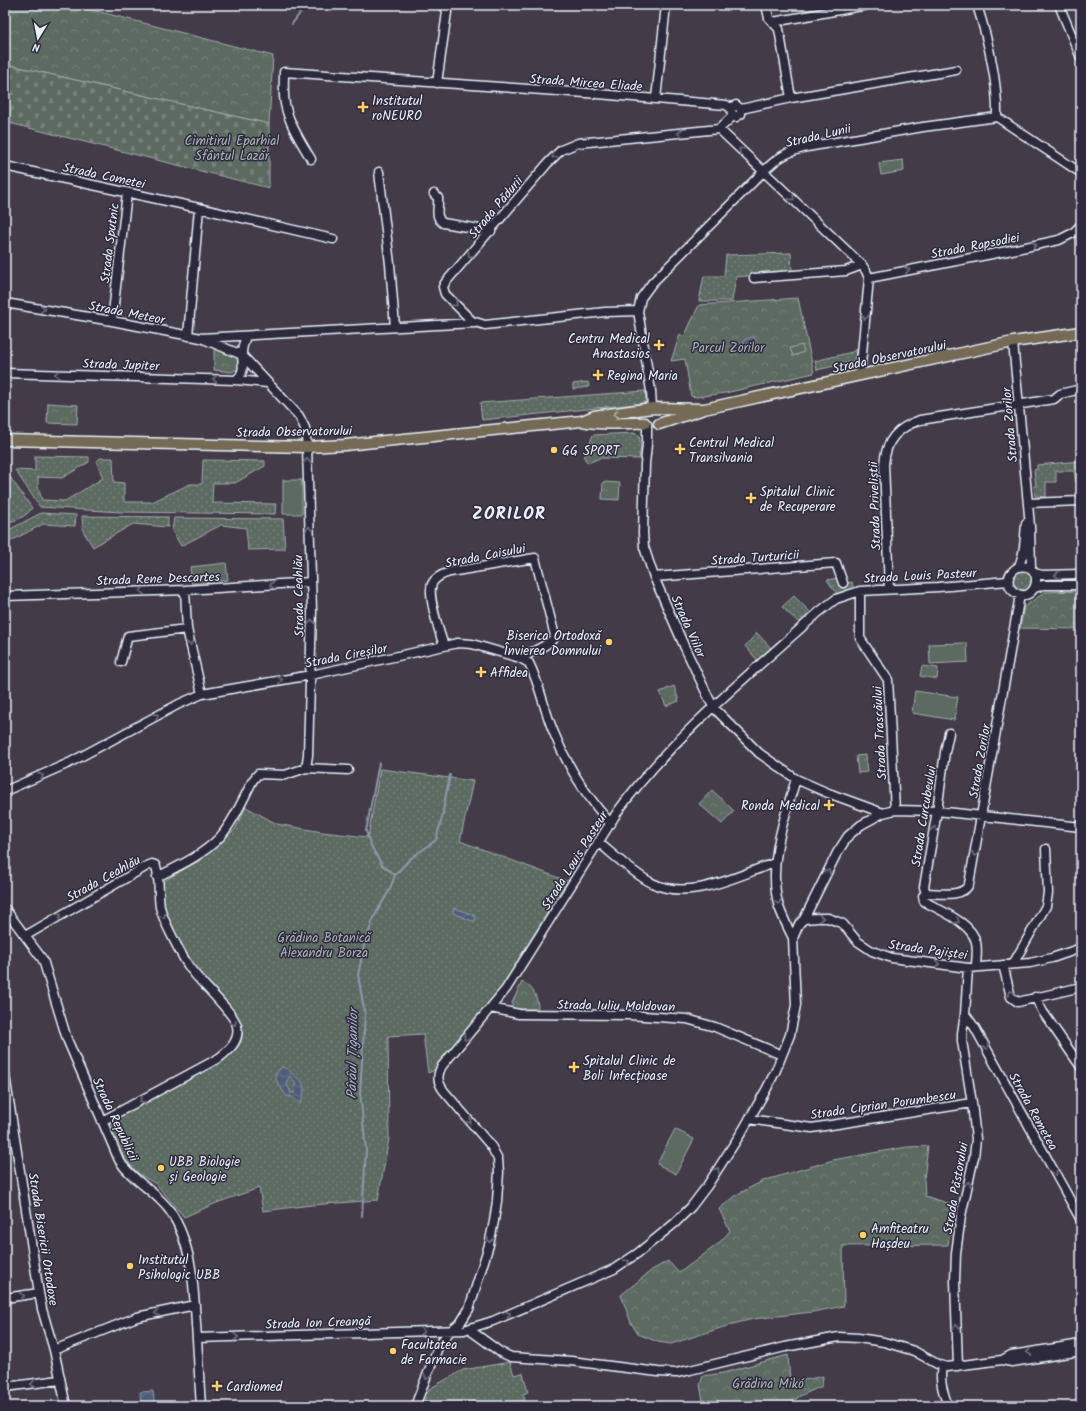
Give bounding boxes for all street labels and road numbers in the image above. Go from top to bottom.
street label: Strada Mircea Eliade [529,69,643,98]
street label: Strada Lunii [784,119,854,154]
street label: Strada Cometei [60,157,148,196]
street label: Strada Pădurii [463,171,529,244]
street label: Strada Sputnic [95,202,126,284]
street label: Strada Rapsodiei [929,227,1022,265]
street label: Strada Meteor [87,296,167,331]
street label: Strada Observatorului [830,335,949,380]
street label: Strada Jupiter [82,354,160,377]
street label: Strada Zorilor [997,386,1024,463]
street label: Strada Observatorului [236,421,353,444]
street label: Strada Priveliștii [863,460,888,551]
street label: Strada Caisului [443,538,528,575]
street label: Strada Turturicii [710,545,801,572]
street label: Strada Ceahlău [288,554,311,637]
street label: Strada Louis Pasteur [863,563,978,590]
street label: Strada Rene Descartes [96,567,221,592]
street label: Strada Viilor [664,592,711,662]
street label: Strada Cireșilor [303,638,390,675]
street label: Strada Trascăului [868,685,893,780]
street label: Strada Zorilor [964,722,997,800]
street label: Strada Curcubeului [906,763,943,868]
street label: Strada Louis Pasteur [536,807,615,914]
street label: Strada Ceahlău [63,850,146,908]
street label: Strada Pajiștei [887,935,969,967]
street label: Strada Iuliu Moldovan [557,995,675,1018]
street label: Strada Remetea [1002,1069,1063,1155]
street label: Strada Republicii [86,1074,144,1166]
street label: Strada Ciprian Porumbescu [809,1085,958,1126]
street label: Strada Păstorului [938,1140,975,1236]
street label: Strada Bisericii Ortodoxe [22,1171,63,1307]
street label: Strada Ion Creangă [265,1311,373,1336]

